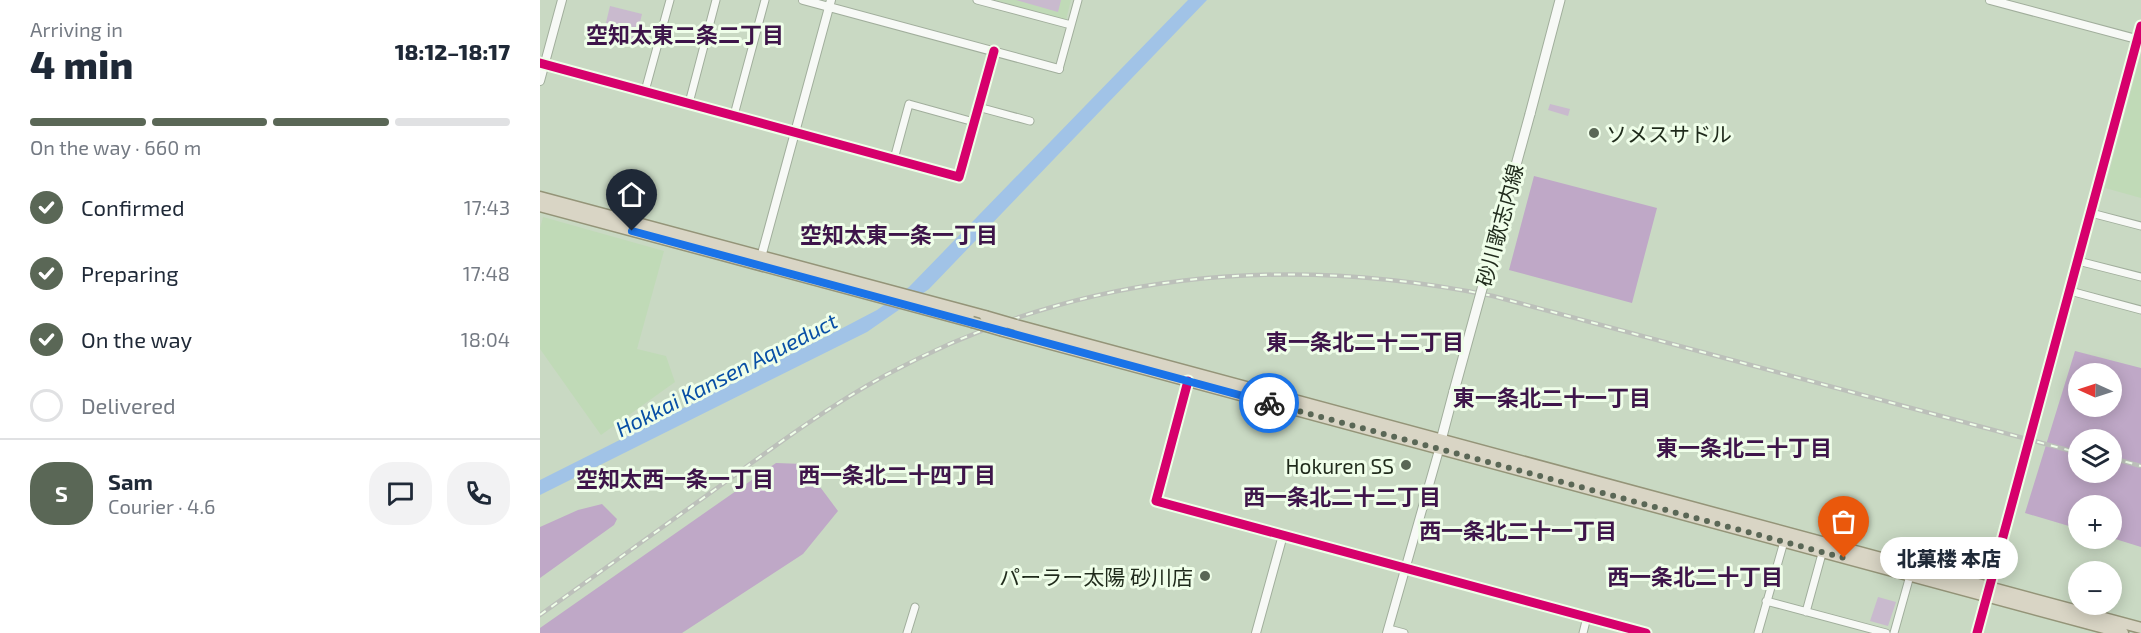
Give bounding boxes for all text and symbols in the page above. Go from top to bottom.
text: Arriving in [30,17,123,41]
district label: 空知太東二条二丁目 [586,21,784,47]
text: 18:12–18:17 [395,38,510,64]
text: 4 min [30,40,133,87]
place label: ソメスサドル [1606,121,1732,146]
marker: ソメスサドル [1587,126,1601,140]
text: On the way · 660 m [30,135,201,159]
street label: 砂川歌志内線 [1471,161,1527,289]
pin [606,169,657,231]
icon: home [615,178,648,211]
icon: check [30,191,63,224]
text: Confirmed [81,194,185,220]
text: 17:43 [464,195,510,219]
district label: 空知太東一条一丁目 [800,221,998,247]
icon: check [30,257,63,290]
text: Preparing [81,260,179,286]
text: 17:48 [463,261,510,285]
water label: Hokkai Kansen Aqueduct [611,306,842,441]
icon: check [30,323,63,356]
text: On the way [81,326,192,352]
text: 18:04 [461,327,510,351]
district label: 東一条北二十二丁目 [1266,328,1464,354]
north arrow [2068,363,2122,417]
map controls [2068,363,2122,615]
courier [1239,373,1299,433]
district label: 東一条北二十一丁目 [1453,384,1651,410]
icon: bike [1253,387,1286,420]
text: Delivered [81,392,176,418]
button: layers [2068,429,2122,483]
district label: 東一条北二十丁目 [1656,434,1832,460]
place label: Hokuren SS [1286,453,1394,478]
marker: Hokuren SS [1399,458,1413,472]
district label: 西一条北二十四丁目 [798,461,996,487]
button: chat [369,462,432,525]
button: phone [447,462,510,525]
district label: 空知太西一条一丁目 [576,465,774,491]
text: Sam [108,468,153,494]
text: S [55,480,68,506]
district label: 西一条北二十二丁目 [1243,483,1441,509]
text: Courier · 4.6 [108,494,215,518]
button: + [2068,495,2122,549]
pin [1818,496,1869,558]
icon: bag [1827,505,1860,538]
district label: 西一条北二十一丁目 [1419,517,1617,543]
callout: 北菓楼 本店 [1880,537,2018,579]
text: 北菓楼 本店 [1897,546,2001,570]
button: − [2068,561,2122,615]
district label: 西一条北二十丁目 [1607,563,1783,589]
place label: パーラー太陽 砂川店 [999,564,1193,589]
marker: パーラー太陽 砂川店 [1198,569,1212,583]

